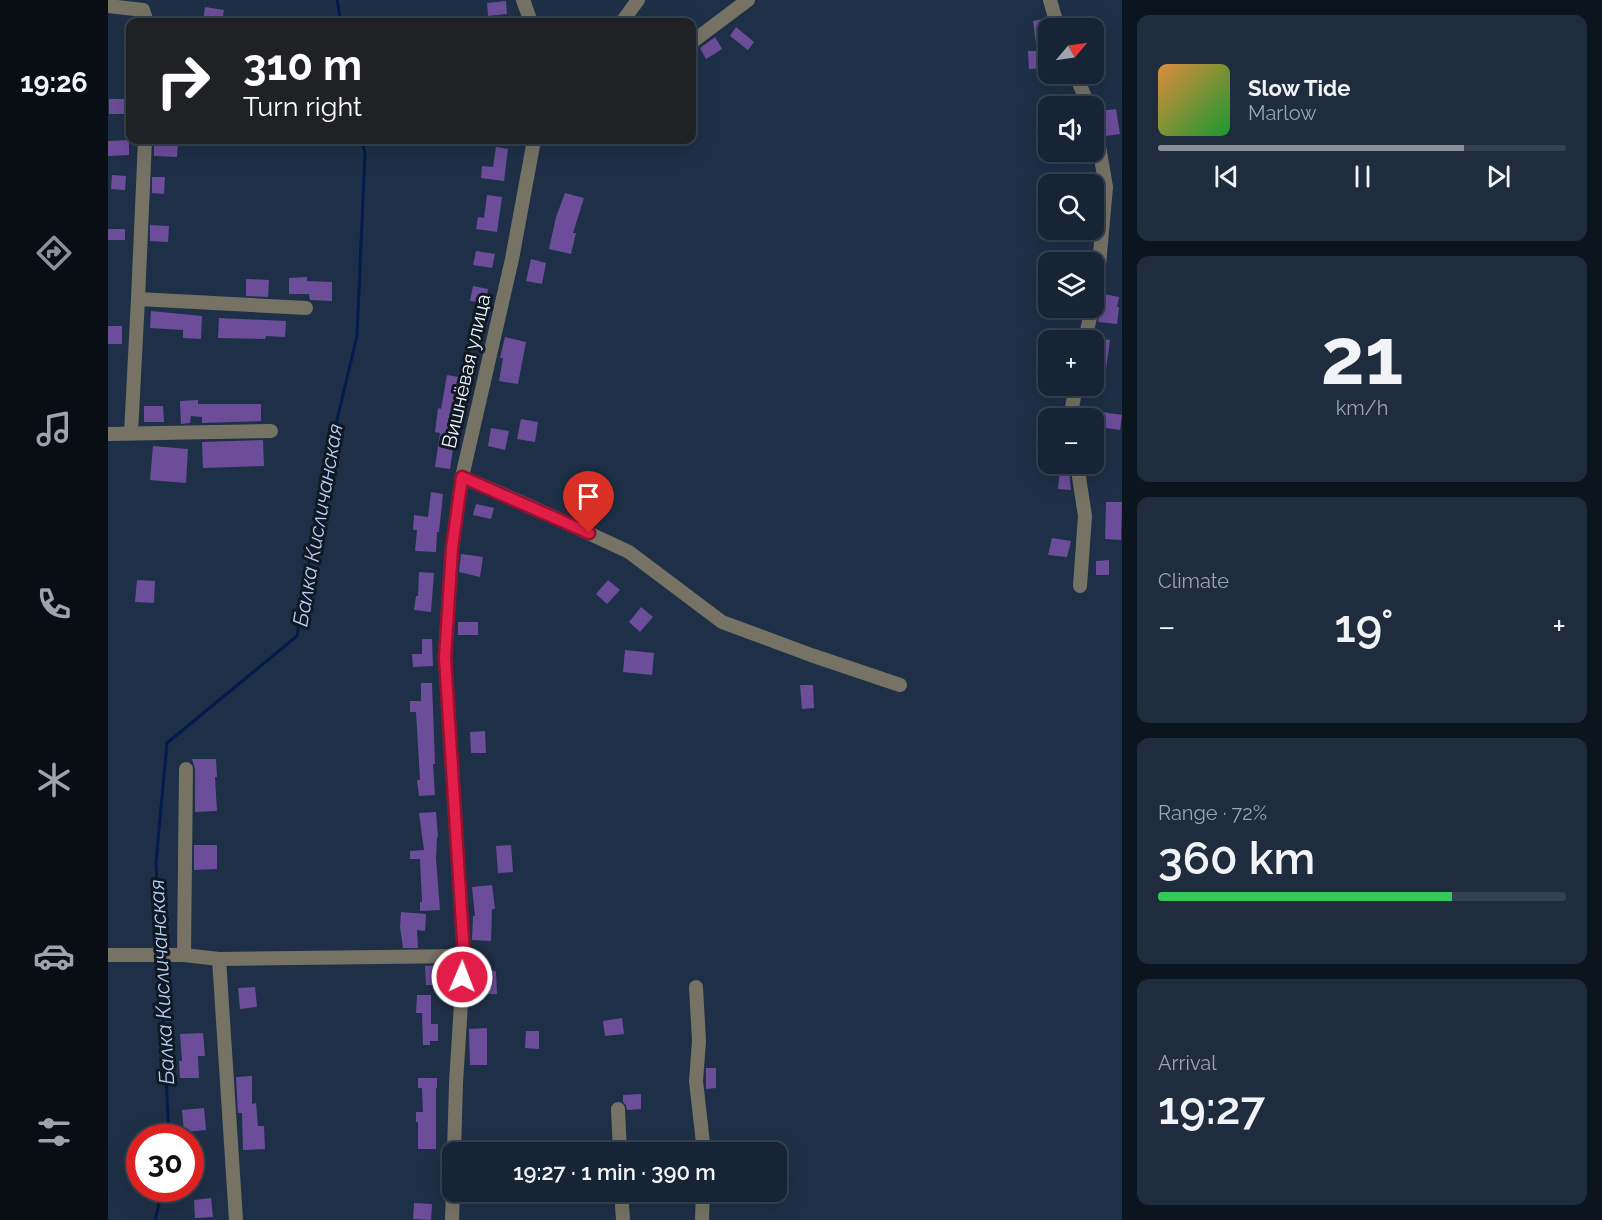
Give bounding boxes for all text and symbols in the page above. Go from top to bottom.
north arrow [1038,18,1104,84]
map controls [1038,18,1104,474]
text: 310 m [243,41,362,90]
icon: right [144,42,222,120]
text: 19:26 [20,67,88,98]
text: Slow Tide [1248,75,1350,101]
text: Turn right [243,91,362,122]
button: sound [1038,96,1104,162]
text: Marlow [1248,101,1317,125]
icon: previous [1210,160,1243,193]
icon: pause [1346,160,1379,193]
icon: next [1482,160,1515,193]
button: search [1038,174,1104,240]
icon: directions [33,232,75,274]
button: layers [1038,252,1104,318]
street label: Вишнёвая улица [437,291,495,451]
text: 21 [1321,311,1403,402]
button: + [1038,330,1104,396]
text: km/h [1336,396,1388,420]
icon: music [33,408,75,450]
button: − [1038,408,1104,474]
water label: Балка Кисличанская [287,422,348,628]
pin [563,471,614,533]
icon: arrive [572,480,605,513]
text: Climate [1158,569,1229,593]
icon: phone [33,583,75,625]
text: 19° [1335,600,1393,653]
text: − [1158,607,1176,646]
text: + [1552,607,1566,646]
icon: climate [33,759,75,801]
text: Range · 72% [1158,801,1267,825]
text: 360 km [1158,832,1315,885]
water label: Балка Кисличанская [144,879,179,1085]
icon: car [33,935,75,977]
position arrow [430,945,494,1009]
text: Arrival [1158,1051,1217,1075]
text: 19:27 [1158,1082,1265,1135]
icon: filters [33,1111,75,1153]
speed limit sign: 30 [126,1124,204,1202]
text: 19:27 · 1 min · 390 m [513,1159,716,1185]

